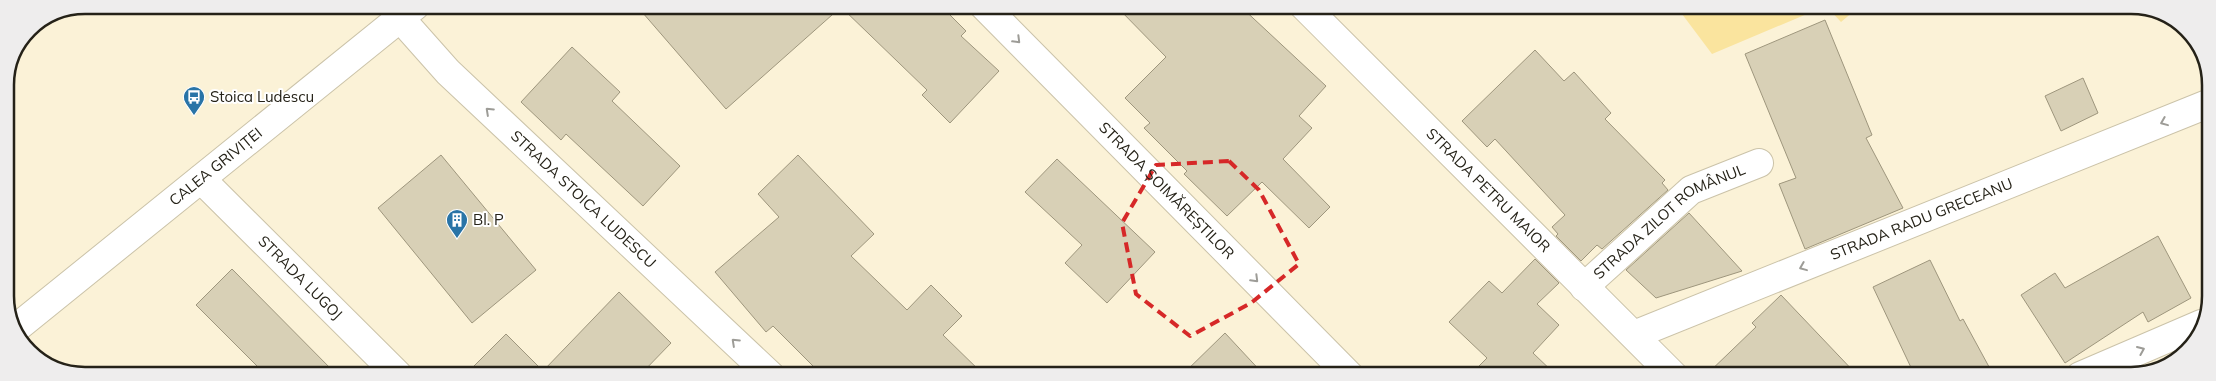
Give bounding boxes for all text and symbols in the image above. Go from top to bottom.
one-way arrow [1011,34,1020,43]
bus stop icon: Stoica Ludescu [182,85,206,116]
place label: Stoica Ludescu [210,87,314,106]
one-way arrow [486,108,495,117]
one-way arrow [2160,115,2169,126]
street label: STRADA ȘOIMĂREȘTILOR [1095,118,1239,263]
street label: CALEA GRIVIȚEI [165,123,266,210]
street label: STRADA PETRU MAIOR [1423,124,1555,256]
street label: STRADA STOICA LUDESCU [507,126,660,272]
street label: STRADA ZILOT ROMÂNUL [1589,159,1748,283]
street label: STRADA RADU GRECEANU [1827,173,2015,264]
building icon: Bl. P [445,208,469,239]
place label: Bl. P [473,210,504,229]
street label: STRADA LUGOJ [254,231,347,323]
one-way arrow [1799,261,1808,272]
one-way arrow [1249,274,1258,283]
one-way arrow [732,339,741,348]
one-way arrow [2136,345,2145,356]

